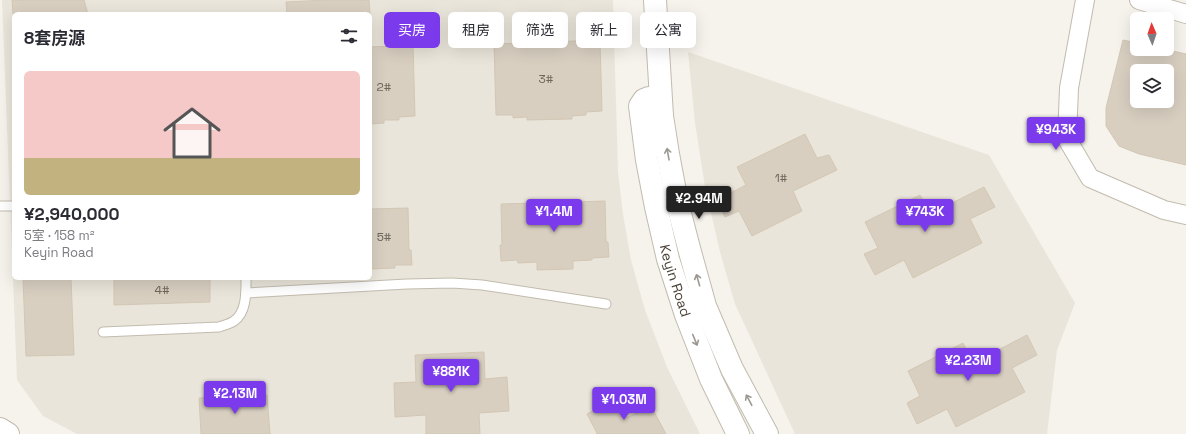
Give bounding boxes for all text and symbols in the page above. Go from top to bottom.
chip: 买房 [384,12,440,48]
chip: 租房 [448,12,504,48]
chip: 筛选 [512,12,568,48]
chip: 新上 [576,12,632,48]
chip: 公寓 [640,12,696,48]
north arrow [1130,12,1174,56]
map controls [1130,12,1174,108]
icon: filters [338,25,360,47]
text: 8套房源 [24,27,85,49]
button: layers [1130,64,1174,108]
house number: 3# [539,71,554,87]
house number: 2# [377,79,392,95]
icon: home [156,97,228,169]
pin: ¥943K [1028,117,1084,151]
text: ¥943K [1036,121,1076,138]
one-way arrow [664,148,672,161]
house number: 1# [775,170,788,186]
pin: ¥2.94M [666,186,732,220]
text: ¥2.94M [675,190,723,207]
pin: ¥1.4M [526,199,582,233]
pin: ¥743K [897,199,953,233]
text: ¥2,940,000 [24,203,120,225]
text: ¥1.4M [535,203,573,220]
text: ¥743K [906,203,944,220]
text: 5室 · 158 m² [24,227,95,244]
house number: 5# [377,229,392,245]
street label: Keyin Road [656,242,695,319]
text: Keyin Road [24,244,94,261]
one-way arrow [694,274,701,287]
house number: 4# [154,282,170,298]
one-way arrow [692,333,700,345]
pin: ¥2.23M [935,348,1001,382]
text: ¥2.23M [945,352,991,369]
pin: ¥881K [423,359,479,393]
text: ¥881K [432,363,470,380]
pin: ¥2.13M [202,381,268,415]
text: ¥2.13M [213,385,257,402]
pin: ¥1.03M [591,387,657,421]
text: ¥1.03M [601,391,647,408]
one-way arrow [744,394,752,406]

